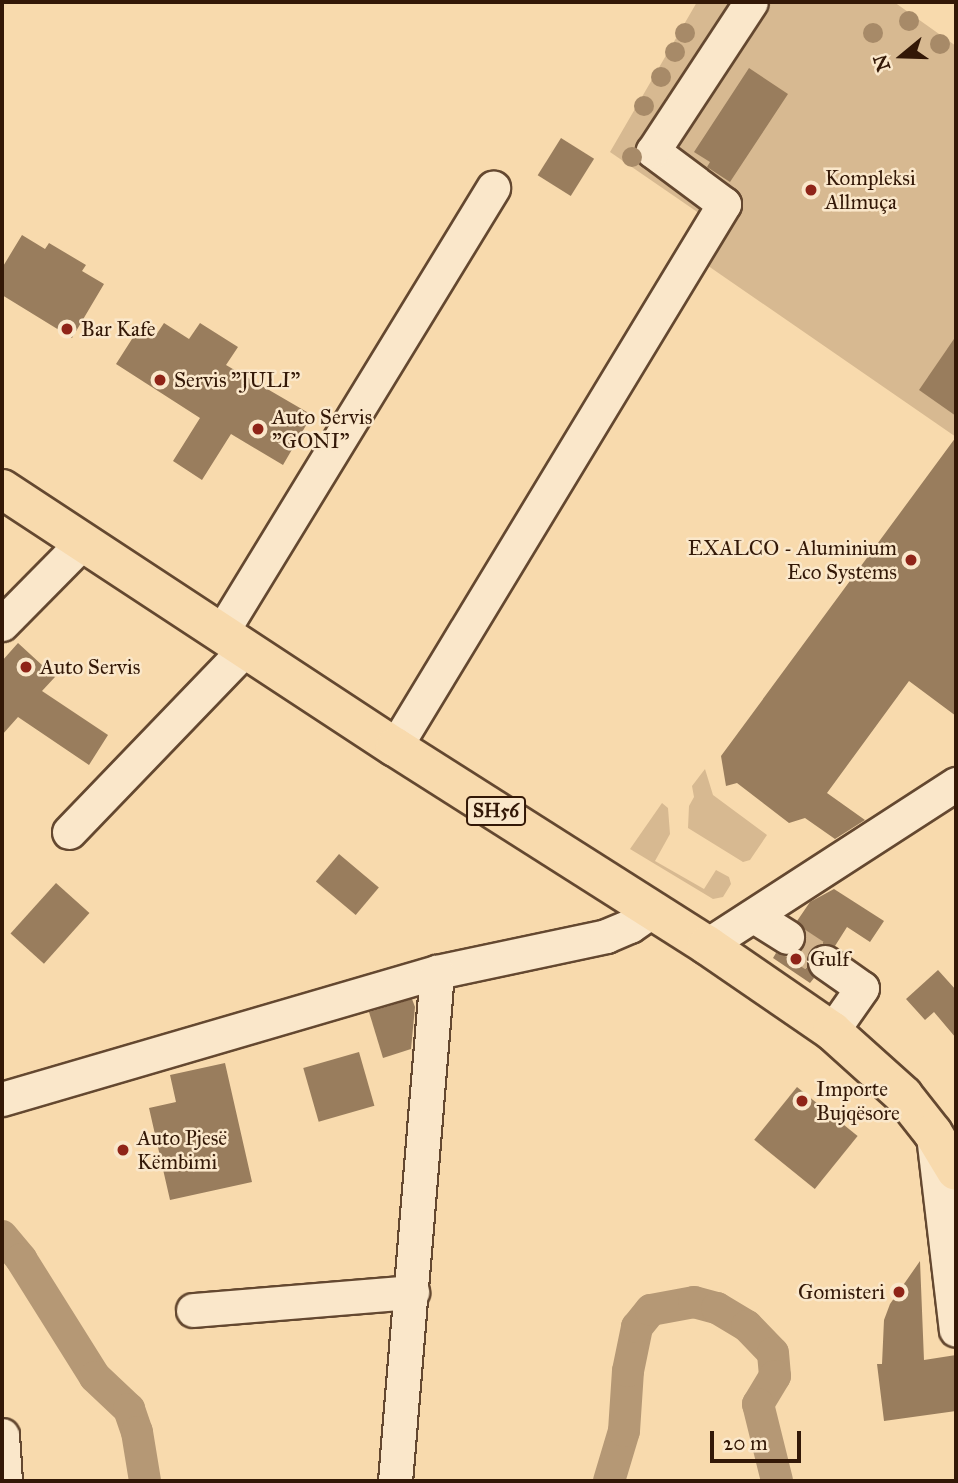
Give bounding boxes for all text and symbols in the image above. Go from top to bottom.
north arrow [867,21,937,91]
text: N [868,52,895,74]
place label: Kompleksi Allmuça [825,165,916,215]
marker: Kompleksi Allmuça [803,182,819,198]
place label: Bar Kafe [81,316,156,342]
marker: Bar Kafe [59,321,75,337]
place label: Servis "JULI" [174,367,300,393]
marker: Servis "JULI" [152,372,168,388]
place label: Auto Servis "GONI" [272,404,372,454]
marker: Auto Servis "GONI" [250,421,266,437]
place label: EXALCO - Aluminium Eco Systems [688,535,897,585]
marker: EXALCO - Aluminium Eco Systems [903,552,919,568]
place label: Auto Servis [40,654,140,680]
marker: Auto Servis [18,659,34,675]
road number: SH56 [464,796,528,826]
place label: Gulf [810,946,849,972]
marker: Gulf [788,951,804,967]
place label: Importe Bujqësore [816,1076,900,1126]
marker: Importe Bujqësore [794,1093,810,1109]
place label: Auto Pjesë Këmbimi [137,1125,227,1175]
marker: Auto Pjesë Këmbimi [115,1142,131,1158]
place label: Gomisteri [798,1279,885,1305]
marker: Gomisteri [891,1284,907,1300]
scale bar [713,1416,804,1460]
text: 20 m [723,1430,768,1456]

